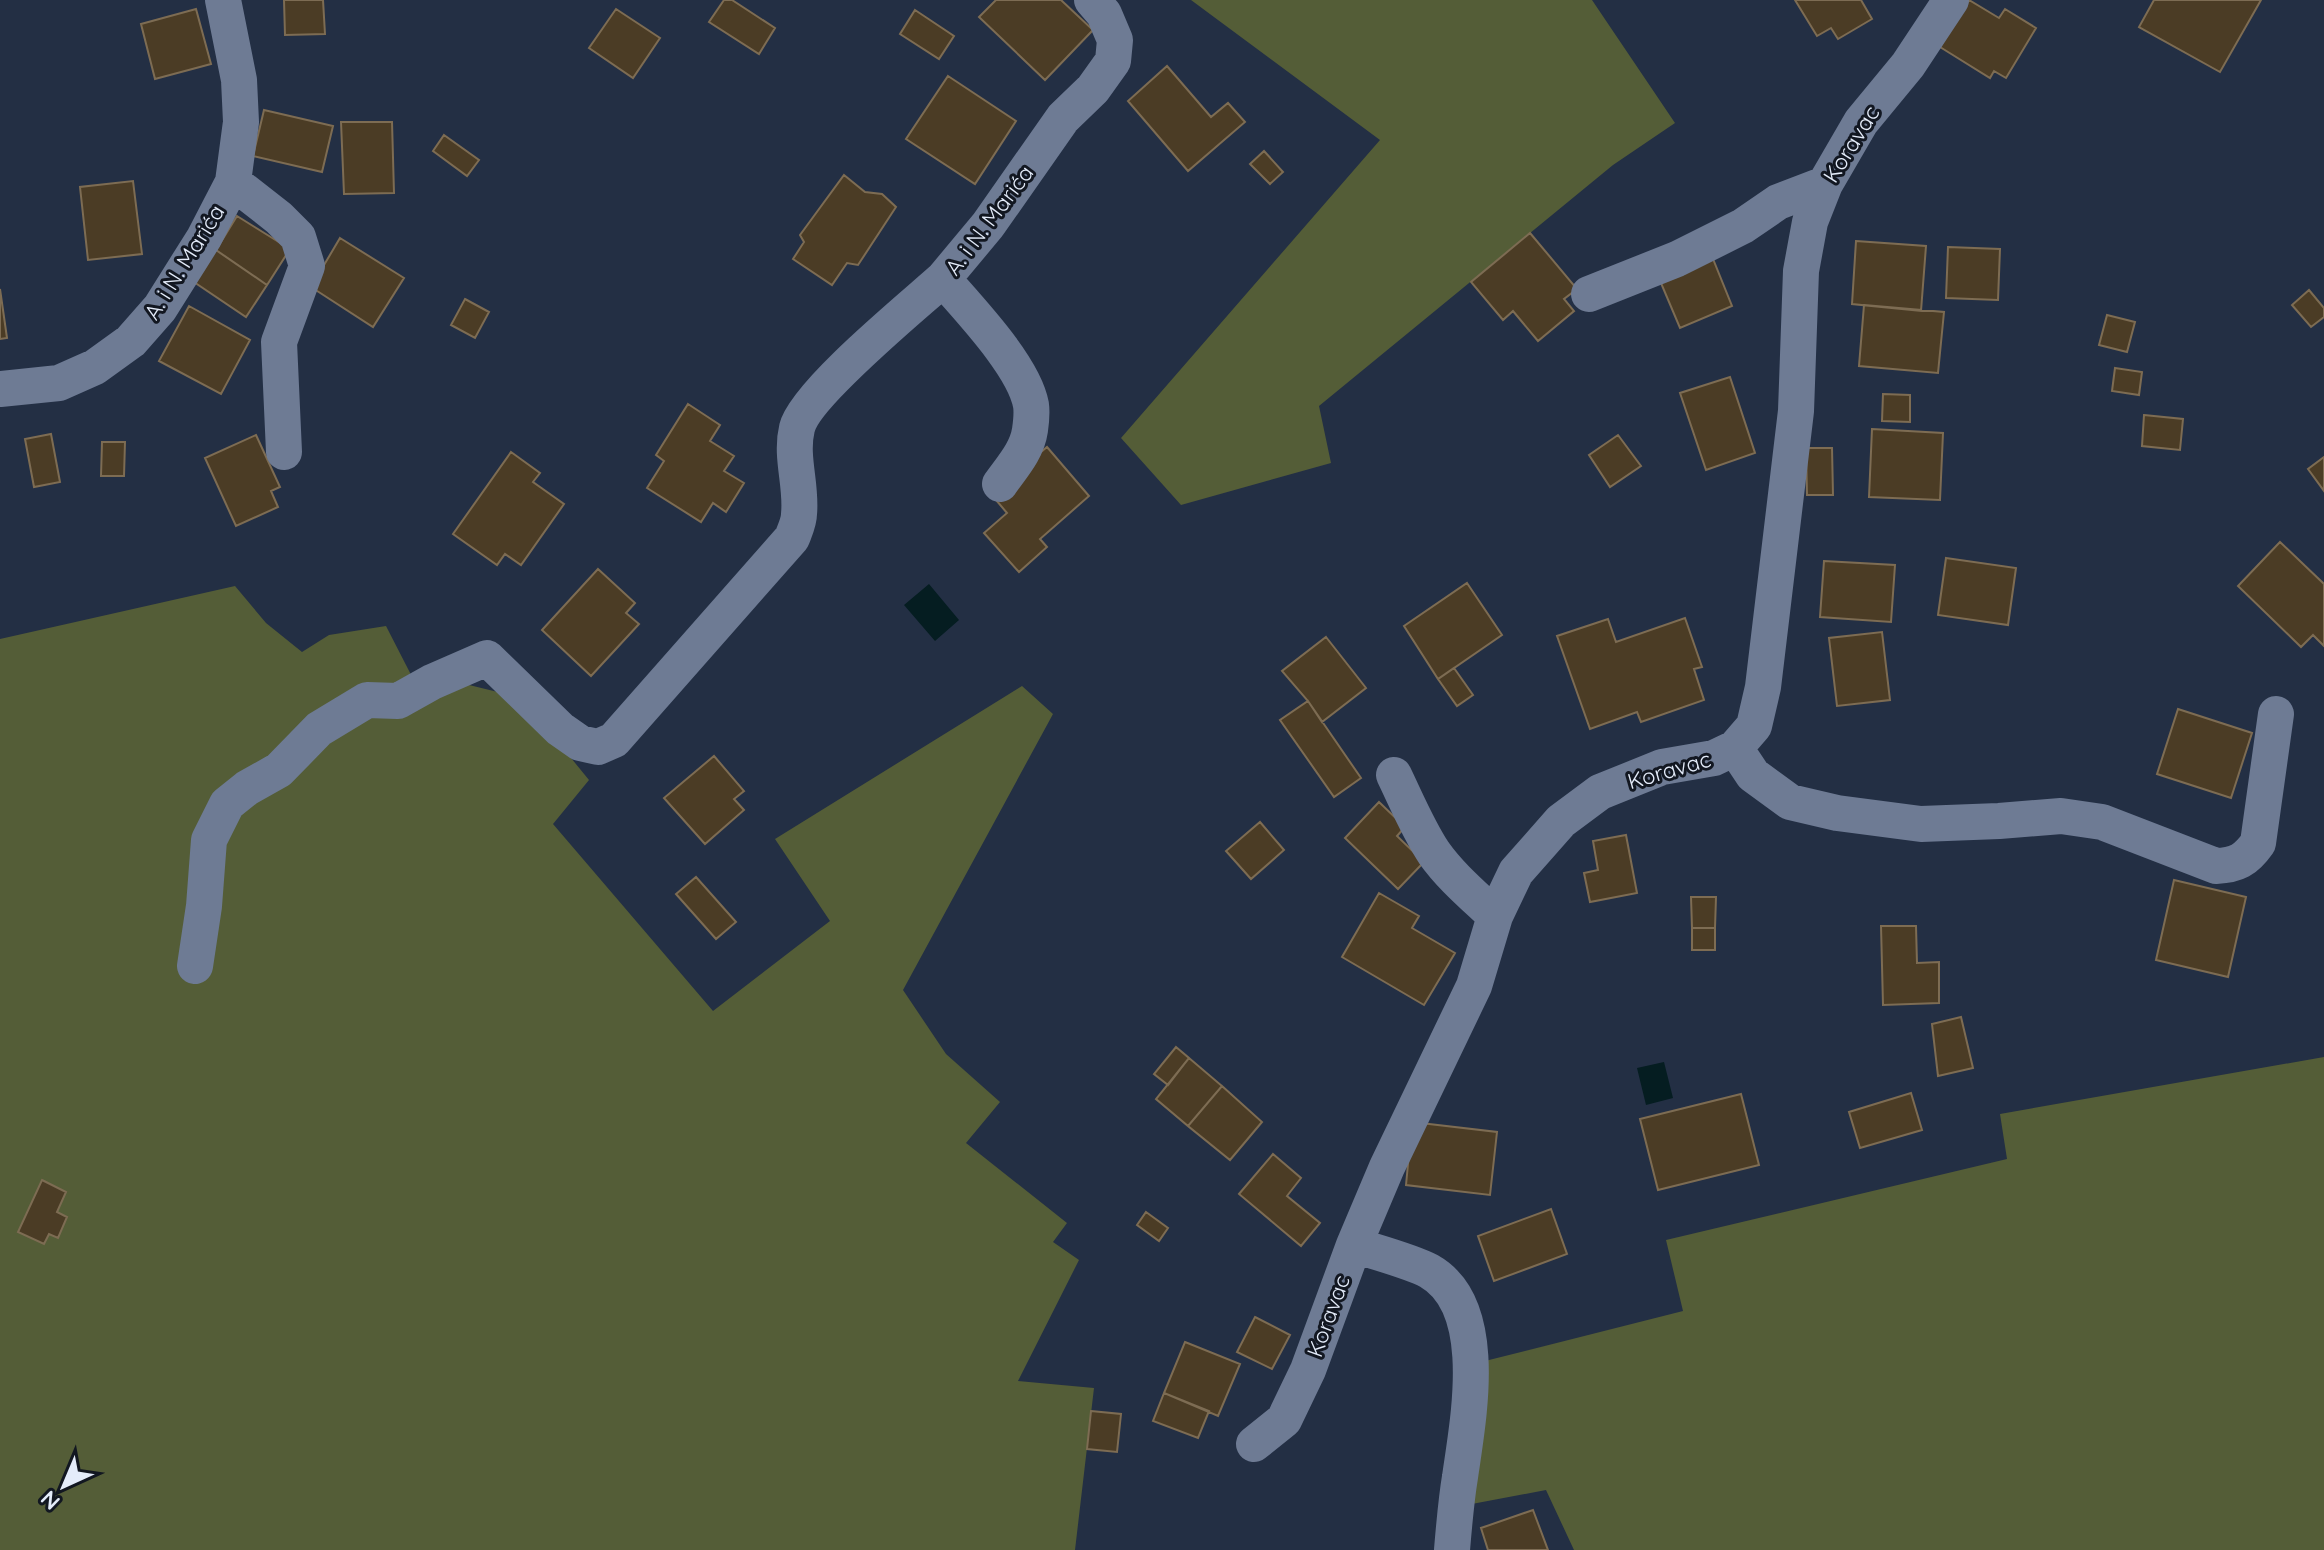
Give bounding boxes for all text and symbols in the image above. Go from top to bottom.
street label: Koravac [1817,100,1885,188]
street label: A. i N. Marića [939,160,1039,280]
street label: A. i N. Marića [138,199,230,325]
street label: Koravac [1624,745,1714,795]
street label: Koravac [1300,1271,1356,1361]
north arrow [24,1446,104,1526]
text: N [35,1485,66,1516]

